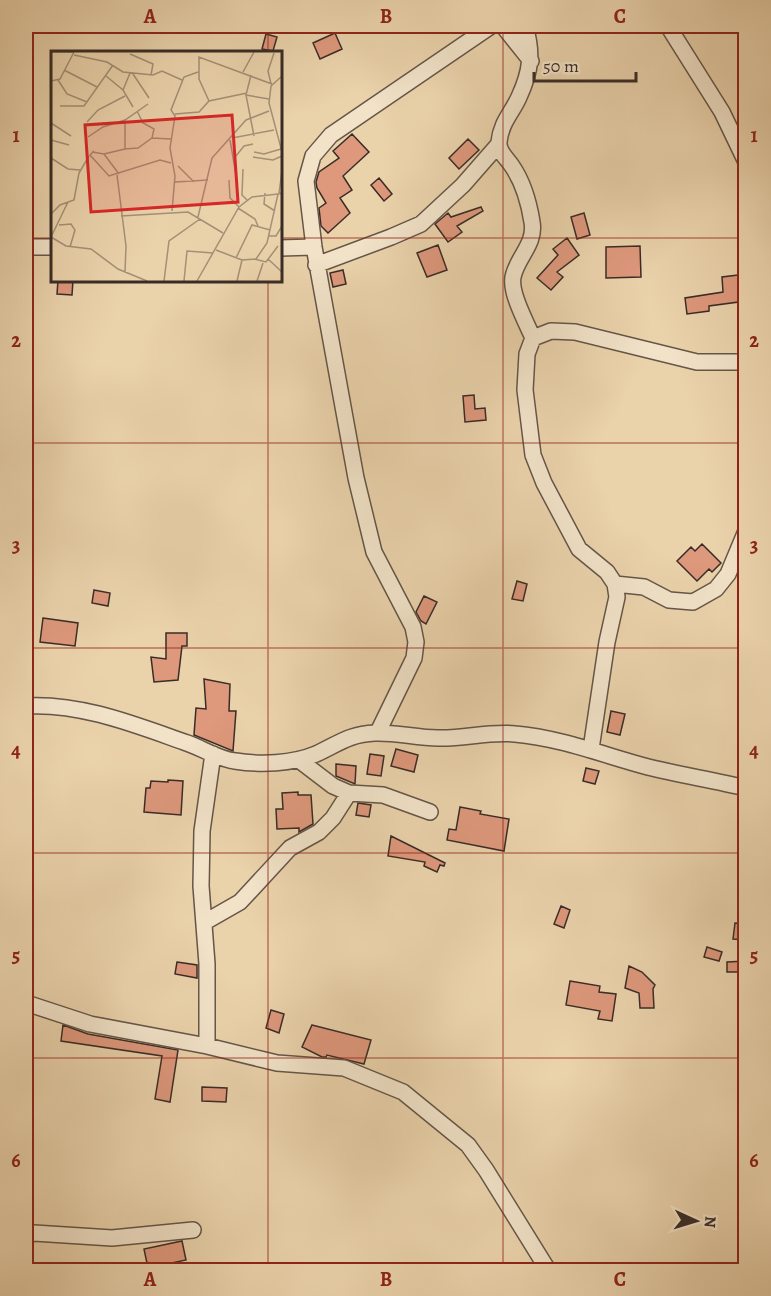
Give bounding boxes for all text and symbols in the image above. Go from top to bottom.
text: A [143,3,157,30]
text: B [380,3,392,30]
text: C [614,3,626,30]
scale bar [534,45,636,83]
inset map [51,51,282,282]
text: 50 m [543,54,579,78]
text: 1 [12,122,20,149]
text: 1 [750,122,758,149]
text: 2 [11,327,21,354]
text: 2 [749,327,759,354]
text: 3 [12,532,20,559]
text: 3 [750,532,758,559]
text: 4 [11,737,21,764]
text: 4 [749,737,759,764]
text: 5 [12,942,20,969]
text: 5 [750,942,758,969]
text: 6 [11,1147,21,1174]
text: 6 [749,1147,759,1174]
north arrow [666,1191,726,1251]
text: N [699,1215,721,1229]
text: A [143,1266,157,1293]
text: B [380,1266,392,1293]
text: C [614,1266,626,1293]

